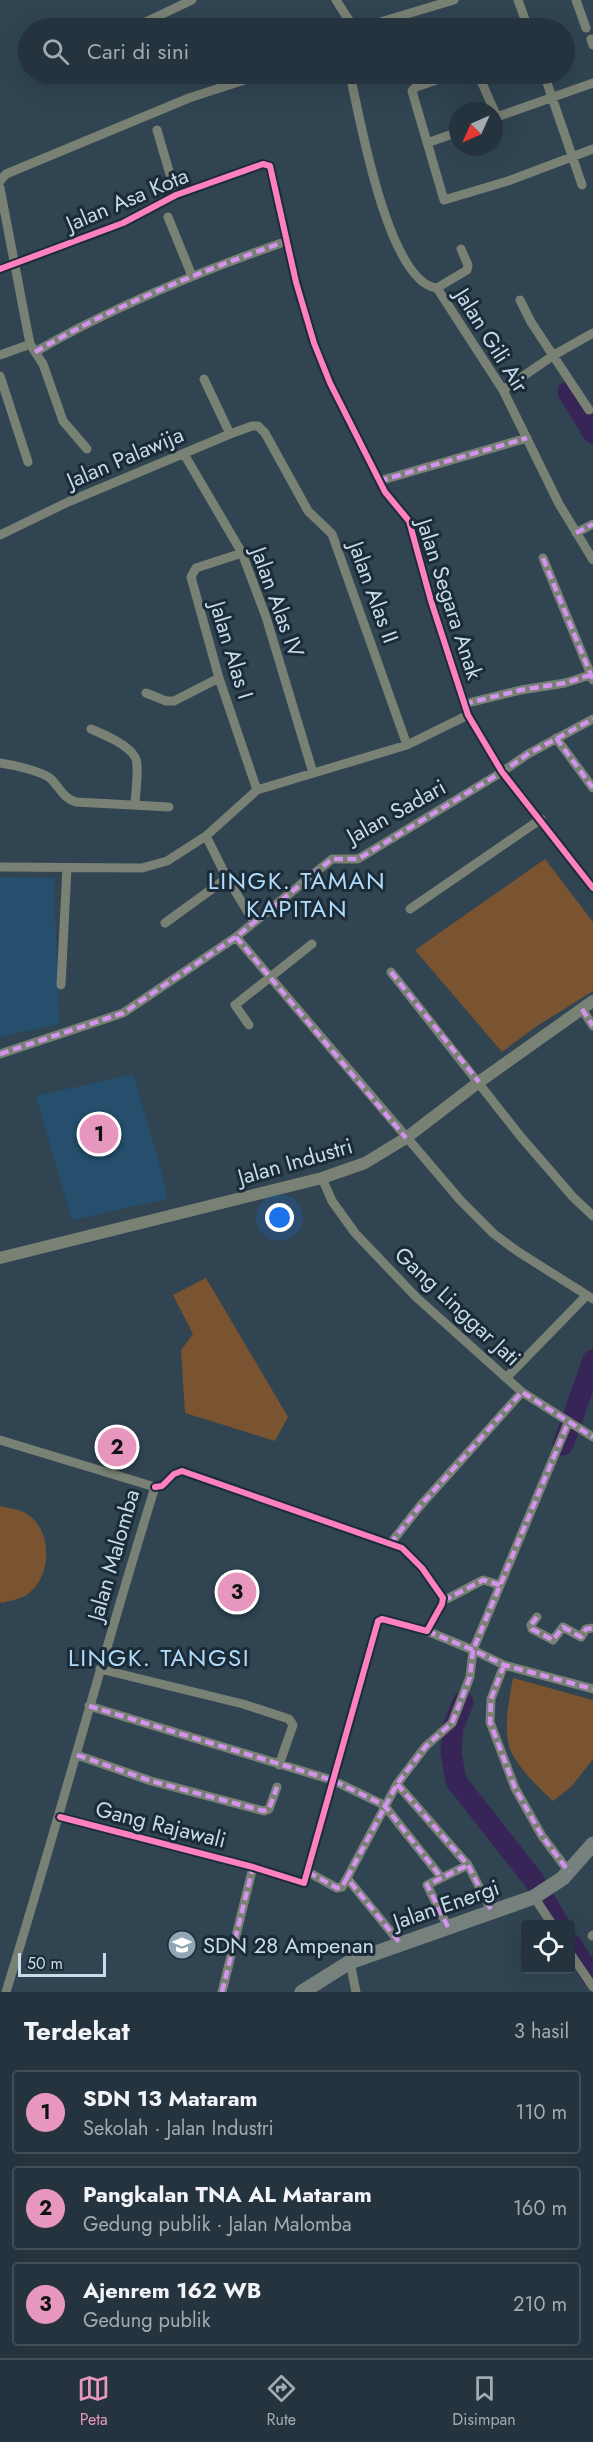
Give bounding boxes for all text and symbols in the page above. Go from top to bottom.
search box [18,18,575,84]
icon: search [39,35,72,68]
text: Cari di sini [87,35,189,67]
north arrow [449,102,503,156]
street label: Jalan Asa Kota [58,159,193,240]
street label: Jalan Gili Air [446,279,537,399]
street label: Jalan Palawija [59,418,188,497]
street label: Jalan Segara Anak [408,512,491,684]
street label: Jalan Alas II [340,534,407,647]
street label: Jalan Alas IV [242,540,313,662]
street label: Jalan Alas I [201,594,262,703]
street label: Jalan Sadari [338,771,451,853]
district label: LINGK. TAMAN KAPITAN [208,863,386,926]
pin: 1 [80,1112,118,1156]
street label: Jalan Industri [231,1129,356,1193]
your location [265,1203,294,1232]
street label: Gang Linggar Jati [388,1239,528,1373]
pin: 2 [98,1424,136,1470]
street label: Jalan Malomba [78,1486,147,1627]
pin: 3 [218,1570,256,1614]
district label: LINGK. TANGSI [68,1640,250,1675]
street label: Gang Rajawali [92,1792,230,1856]
street label: Jalan Energi [386,1871,503,1938]
map controls [521,1920,575,1974]
button: locate [521,1920,575,1974]
school or university icon: SDN 28 Ampenan [166,1929,198,1961]
place label: SDN 28 Ampenan [203,1929,374,1961]
scale bar [18,1950,106,1978]
text: 50 m [27,1952,63,1975]
text: Terdekat [24,2012,130,2050]
text: 3 hasil [514,2017,569,2046]
text: SDN 13 Mataram [83,2082,258,2114]
text: 1 [40,2098,51,2127]
text: 110 m [515,2098,567,2127]
text: Sekolah · Jalan Industri [83,2114,274,2143]
text: Pangkalan TNA AL Mataram [83,2178,372,2210]
text: 2 [39,2194,52,2223]
text: 160 m [513,2194,567,2223]
text: Gedung publik · Jalan Malomba [83,2210,352,2239]
text: Ajenrem 162 WB [83,2274,261,2306]
text: 3 [39,2290,52,2319]
text: 210 m [513,2290,567,2319]
text: Gedung publik [83,2306,211,2335]
tab: Peta [77,2372,110,2431]
tab: Rute [265,2372,298,2431]
tab: Disimpan [452,2372,516,2431]

